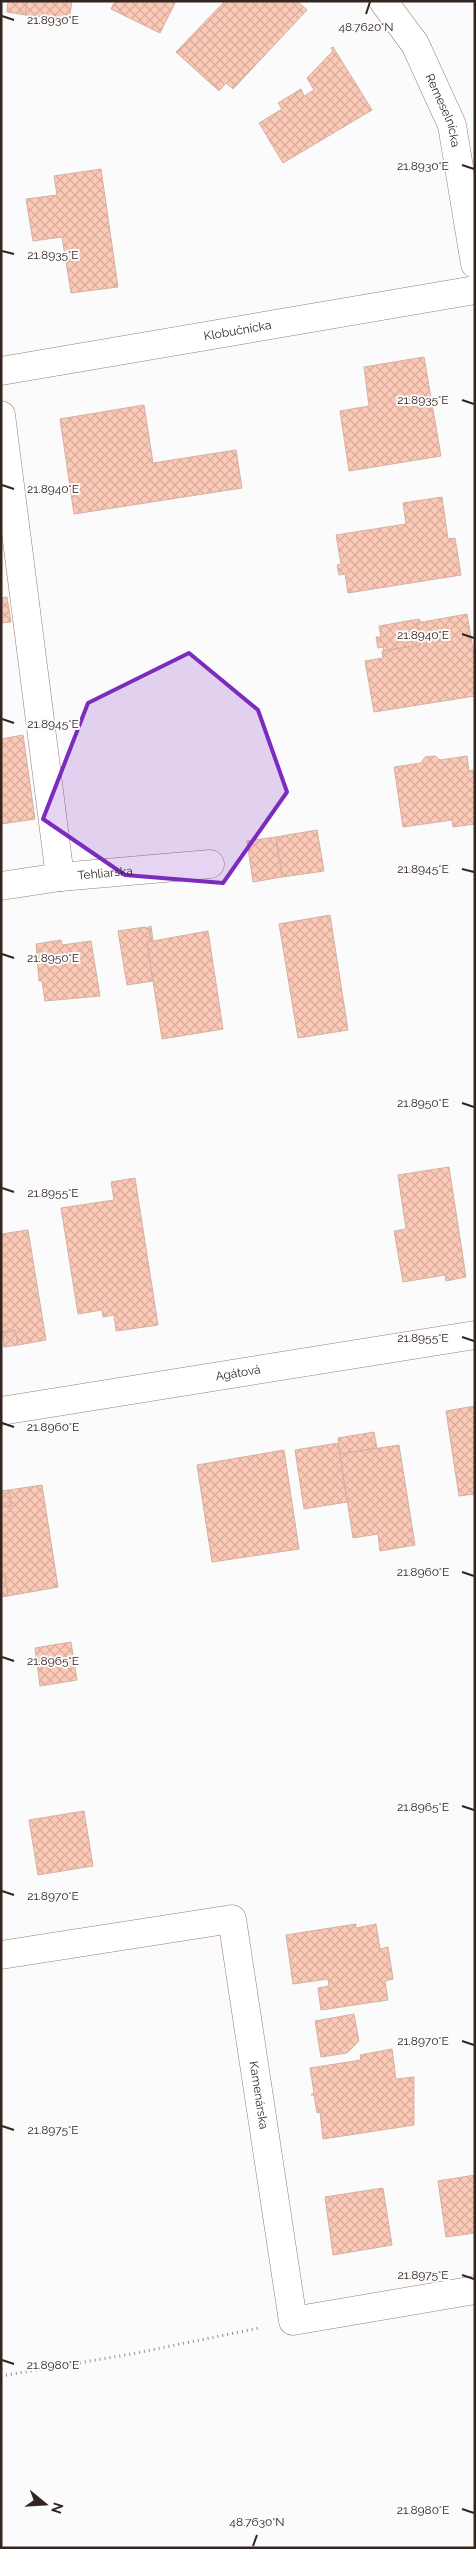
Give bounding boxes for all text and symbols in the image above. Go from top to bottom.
text: 21.8930°E [27,13,79,27]
text: 48.7620°N [338,20,394,34]
street label: Remeselnícka [423,71,463,148]
text: 21.8930°E [397,159,449,173]
text: 21.8935°E [27,248,79,262]
street label: Klobučnícka [203,318,272,343]
text: 21.8935°E [397,393,449,407]
text: 21.8940°E [27,482,79,496]
text: 21.8940°E [397,628,449,642]
text: 21.8945°E [27,717,79,731]
text: 21.8945°E [397,862,449,876]
street label: Tehliarska [77,864,133,882]
text: 21.8950°E [27,951,79,965]
text: 21.8950°E [397,1096,449,1110]
text: 21.8955°E [27,1186,79,1200]
text: 21.8955°E [397,1331,449,1345]
street label: Agátová [214,1362,262,1384]
text: 21.8960°E [27,1420,79,1434]
text: 21.8960°E [397,1565,449,1579]
text: 21.8965°E [27,1654,79,1668]
text: 21.8965°E [397,1800,449,1814]
text: 21.8970°E [27,1889,79,1903]
text: 21.8970°E [397,2034,449,2048]
street label: Kamenárska [247,2060,271,2130]
text: 21.8975°E [28,2123,79,2137]
text: 21.8975°E [398,2268,449,2282]
text: 21.8980°E [27,2358,79,2372]
north arrow [20,2479,70,2529]
text: N [48,2500,67,2516]
text: 21.8980°E [397,2503,449,2517]
text: 48.7630°N [229,2515,285,2529]

